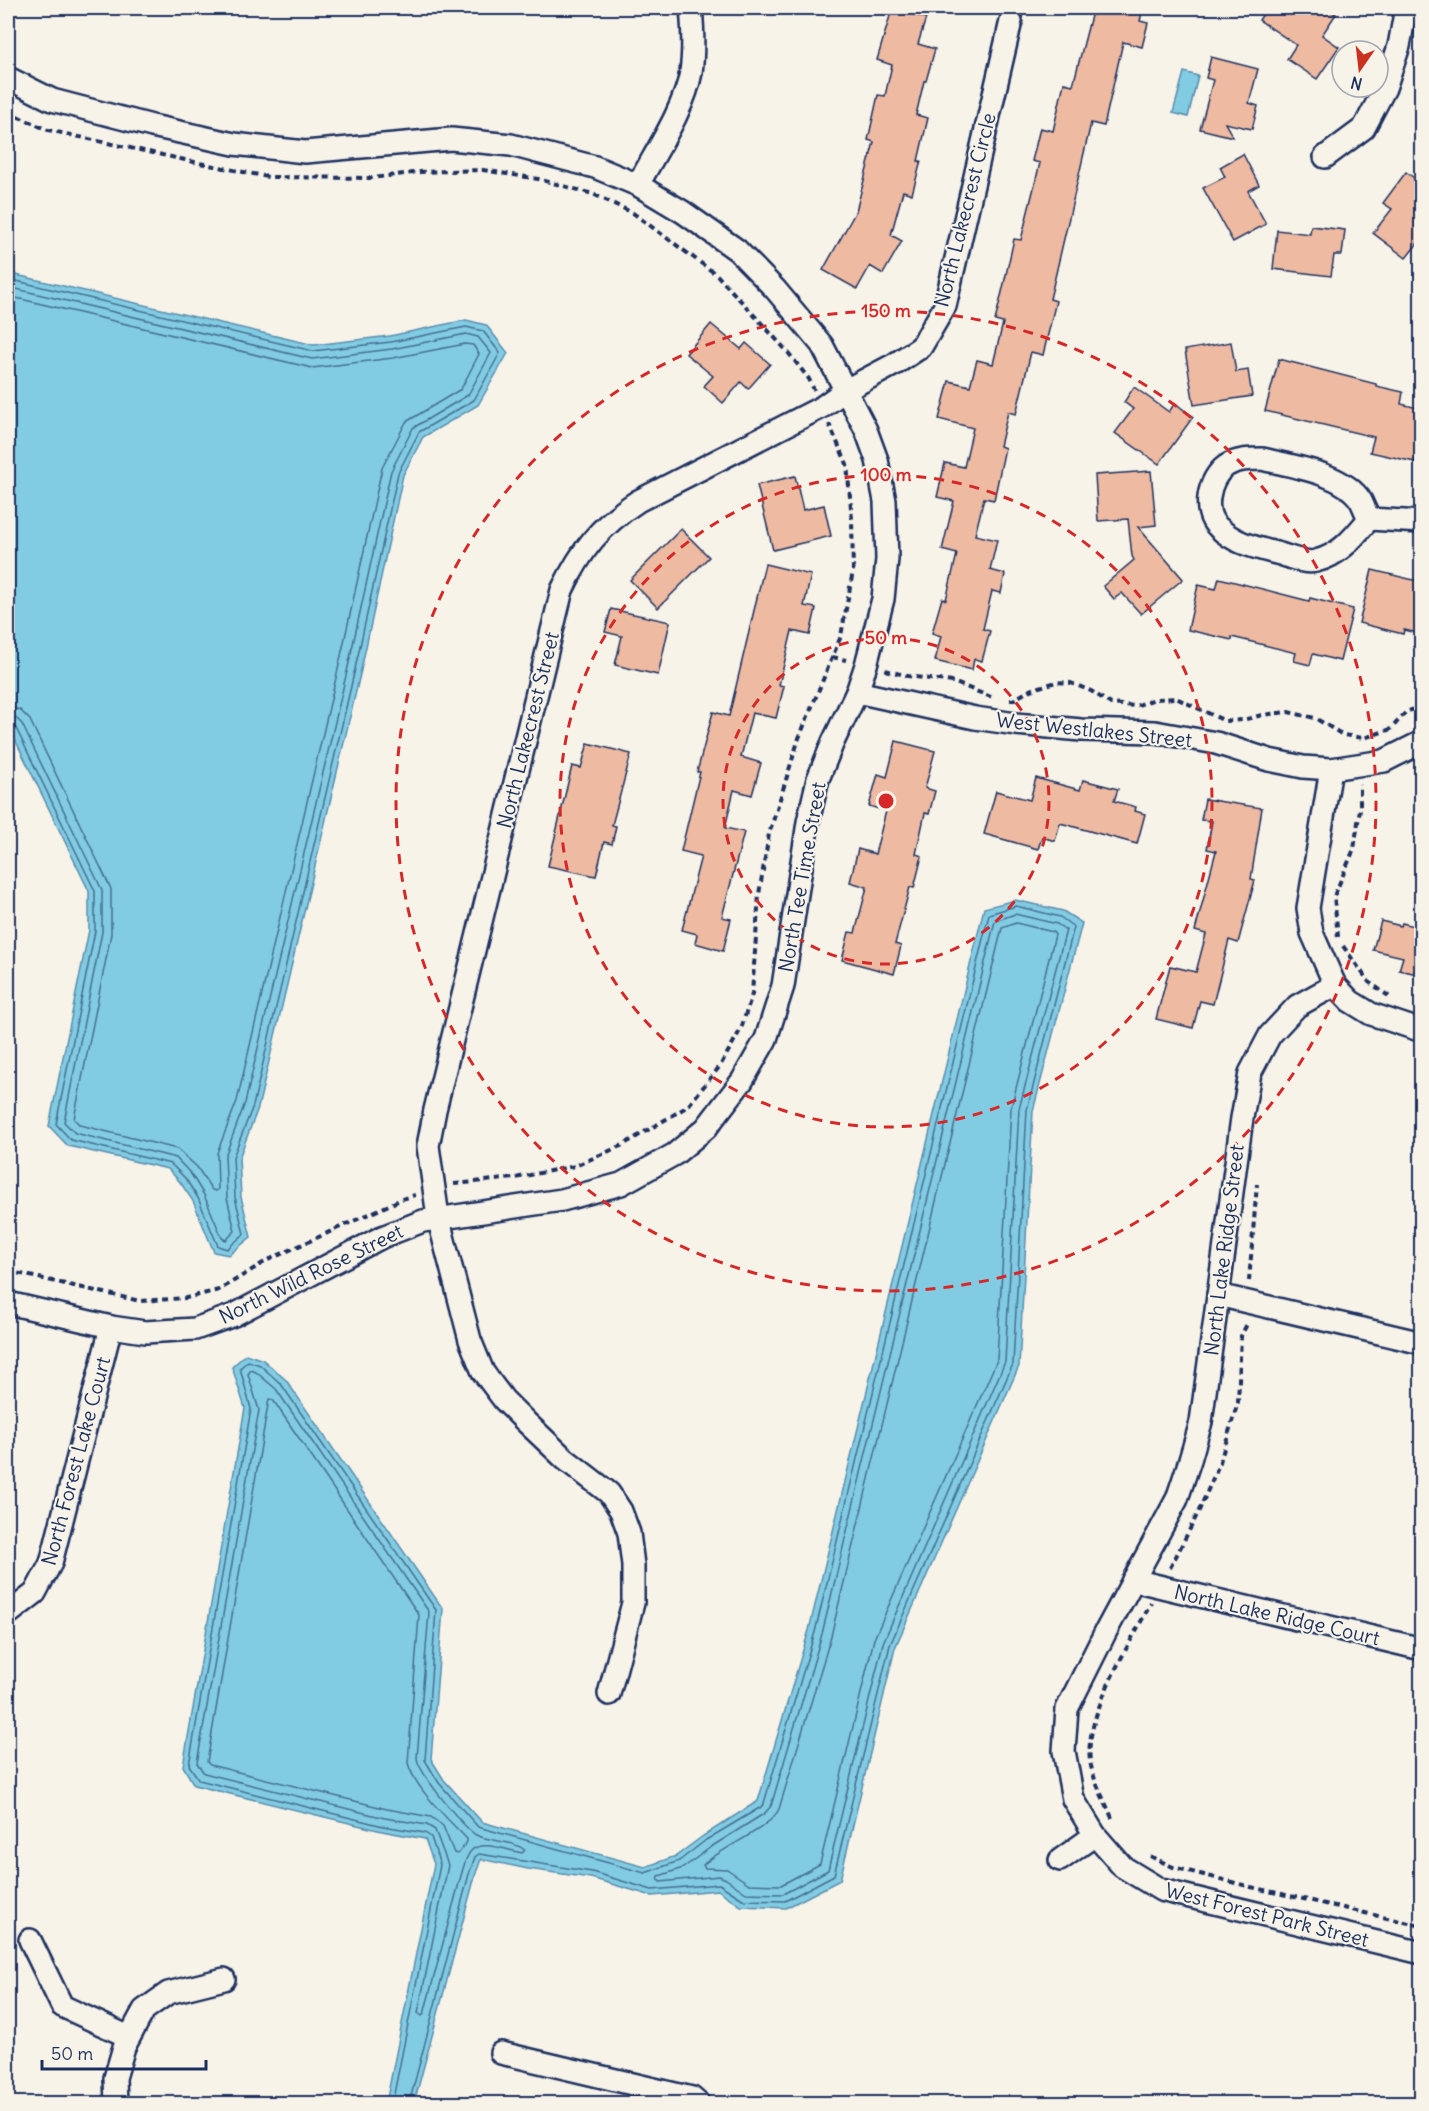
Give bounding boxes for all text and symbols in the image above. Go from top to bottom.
north arrow [1330,39,1390,99]
text: N [1349,73,1364,95]
street label: North Lakecrest Circle [928,110,1001,310]
text: 150 m [861,299,911,322]
text: 100 m [861,463,912,486]
text: 50 m [865,626,907,649]
street label: North Lakecrest Street [491,629,564,831]
street label: West Westlakes Street [995,707,1193,752]
street label: North Tee Time Street [772,780,831,974]
centre of rings [876,791,896,811]
street label: North Lake Ridge Street [1198,1143,1249,1357]
street label: North Wild Rose Street [215,1218,407,1329]
street label: North Forest Lake Court [36,1353,116,1568]
street label: North Lake Ridge Court [1172,1579,1383,1650]
street label: West Forest Park Street [1163,1877,1372,1952]
scale bar [42,2033,206,2071]
text: 50 m [51,2042,93,2065]

